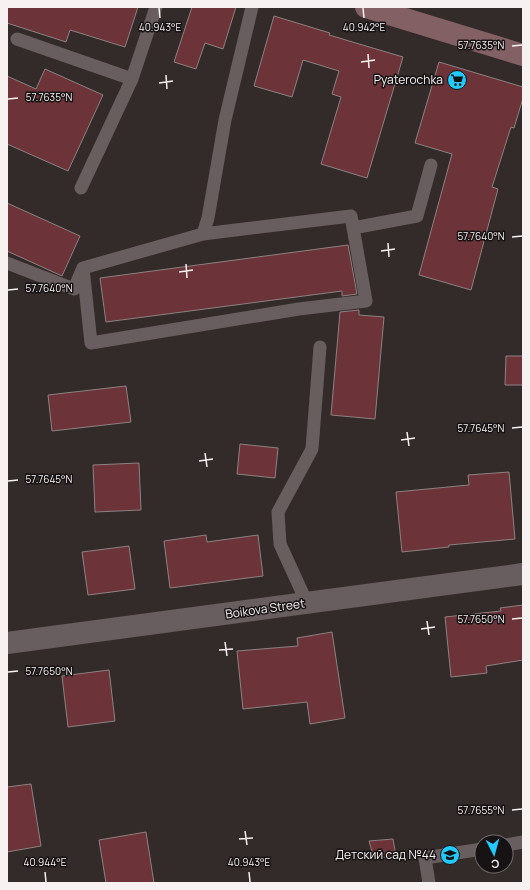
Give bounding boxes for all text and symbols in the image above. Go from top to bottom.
text: 40.943°E [139,20,181,34]
text: 40.942°E [343,20,386,34]
text: 57.7635°N [458,38,504,52]
supermarket icon: Pyaterochka [446,69,468,91]
place label: Pyaterochka [374,71,443,88]
text: 57.7635°N [26,90,72,104]
text: 57.7640°N [457,229,505,243]
text: 57.7640°N [25,281,73,295]
text: 57.7645°N [458,421,505,435]
text: 57.7645°N [26,472,73,486]
street label: Boikova Street [224,594,306,622]
text: 57.7650°N [457,612,505,626]
text: 57.7650°N [25,664,73,678]
text: 57.7655°N [458,803,505,817]
north arrow [474,834,514,874]
school or university icon: Детский сад №44 [439,844,461,866]
place label: Детский сад №44 [335,846,436,863]
text: 40.944°E [24,855,67,869]
text: 40.943°E [228,855,270,869]
text: С [490,857,500,872]

